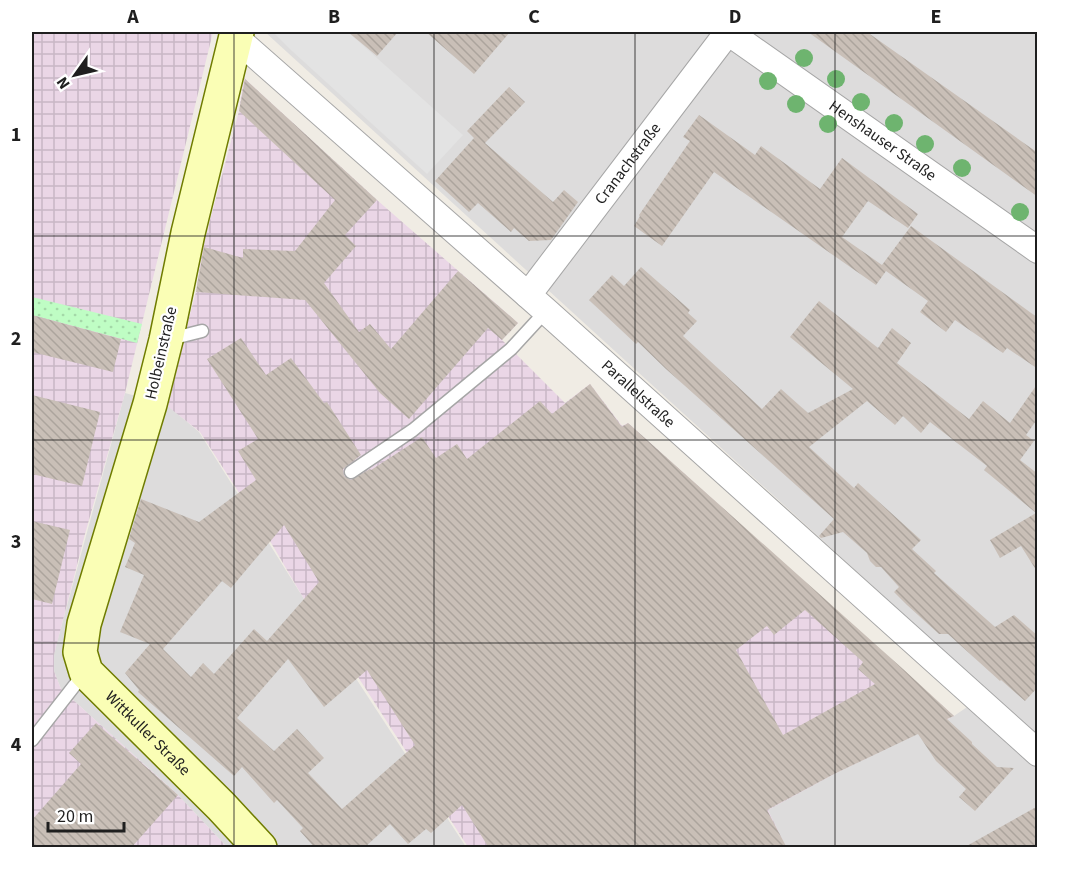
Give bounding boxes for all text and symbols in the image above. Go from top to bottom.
text: A [126,3,139,31]
text: B [328,3,340,31]
text: C [528,3,540,31]
text: D [729,3,741,31]
text: E [931,3,941,31]
north arrow [45,45,105,105]
text: N [51,72,75,93]
street label: Henshauser Straße [824,95,941,186]
street label: Cranachstraße [590,118,666,209]
text: 1 [11,121,21,149]
street label: Holbeinstraße [140,304,182,402]
text: 2 [11,325,21,353]
street label: Parallelstraße [597,355,680,433]
text: 3 [11,528,21,556]
street label: Wittkuller Straße [100,686,195,781]
text: 4 [11,731,22,759]
scale bar [48,795,124,833]
text: 20 m [57,804,93,829]

